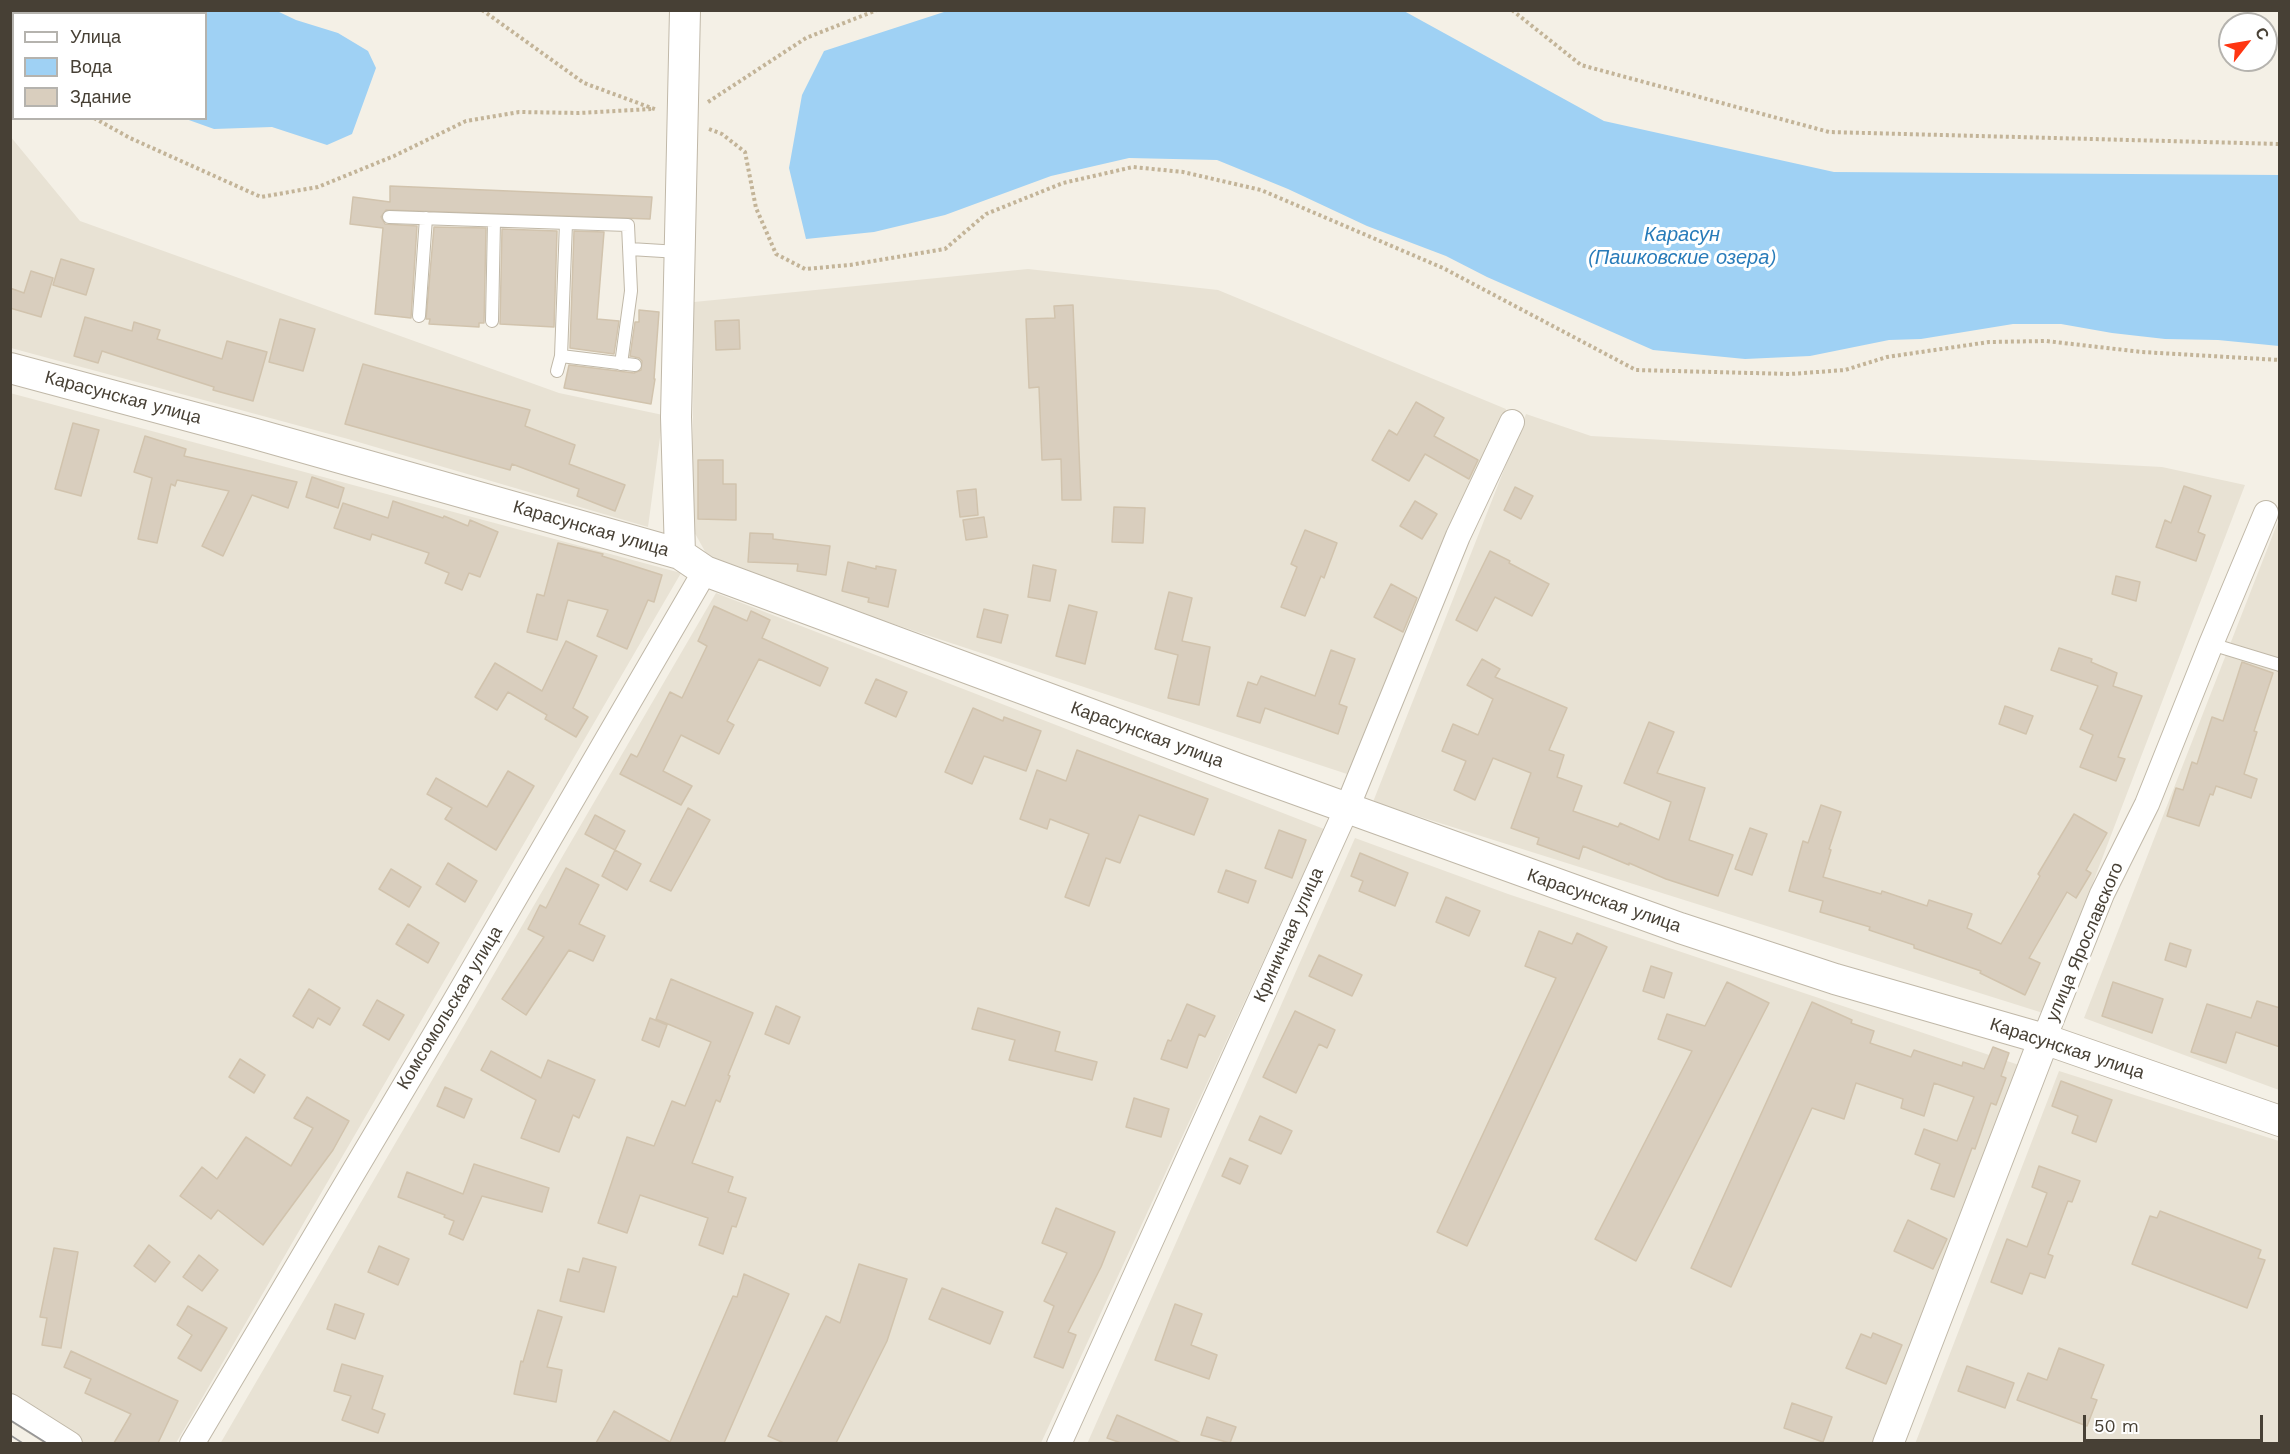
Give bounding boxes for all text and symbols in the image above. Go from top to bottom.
legend [12,12,207,120]
north arrow [2218,12,2278,72]
text: С [2251,24,2273,43]
text: Улица [70,26,121,47]
text: Вода [70,56,112,77]
text: Здание [70,86,131,107]
water label: Карасун (Пашковские озера) [1588,223,1776,270]
street label: Карасунская улица [42,367,204,429]
street label: Карасунская улица [511,496,671,562]
street label: Карасунская улица [1068,697,1226,773]
street label: улица Ярославского [2042,859,2128,1025]
street label: Криничная улица [1250,864,1328,1006]
street label: Карасунская улица [1524,865,1684,937]
street label: Комсомольская улица [393,922,507,1094]
street label: Карасунская улица [1987,1014,2147,1084]
scale bar [2086,1403,2266,1441]
text: 50 m [2094,1415,2139,1436]

